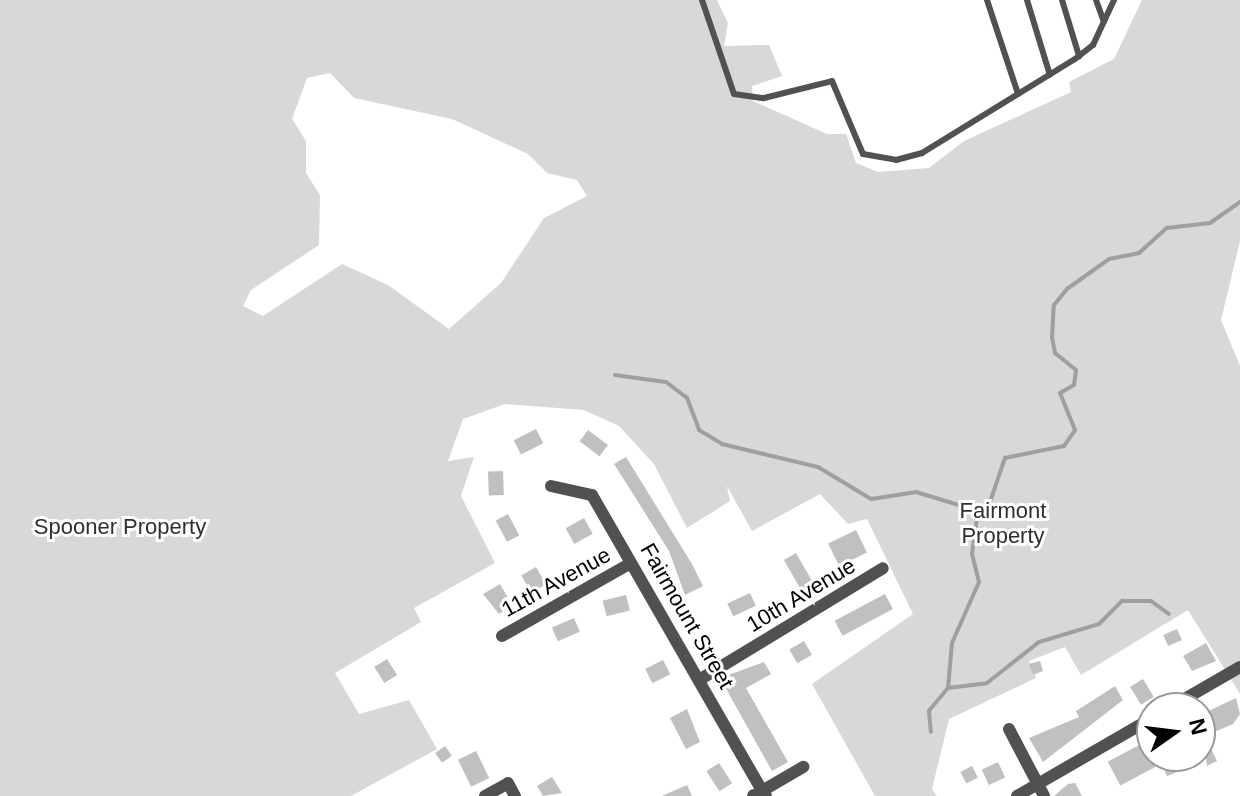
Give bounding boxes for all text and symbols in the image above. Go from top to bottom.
park label: Fairmont Property [960,497,1046,548]
park label: Spooner Property [34,514,206,540]
street label: Fairmount Street [635,538,739,694]
street label: 11th Avenue [496,541,616,623]
street label: 10th Avenue [741,552,861,638]
north arrow [1136,692,1216,772]
text: N [1184,716,1212,737]

